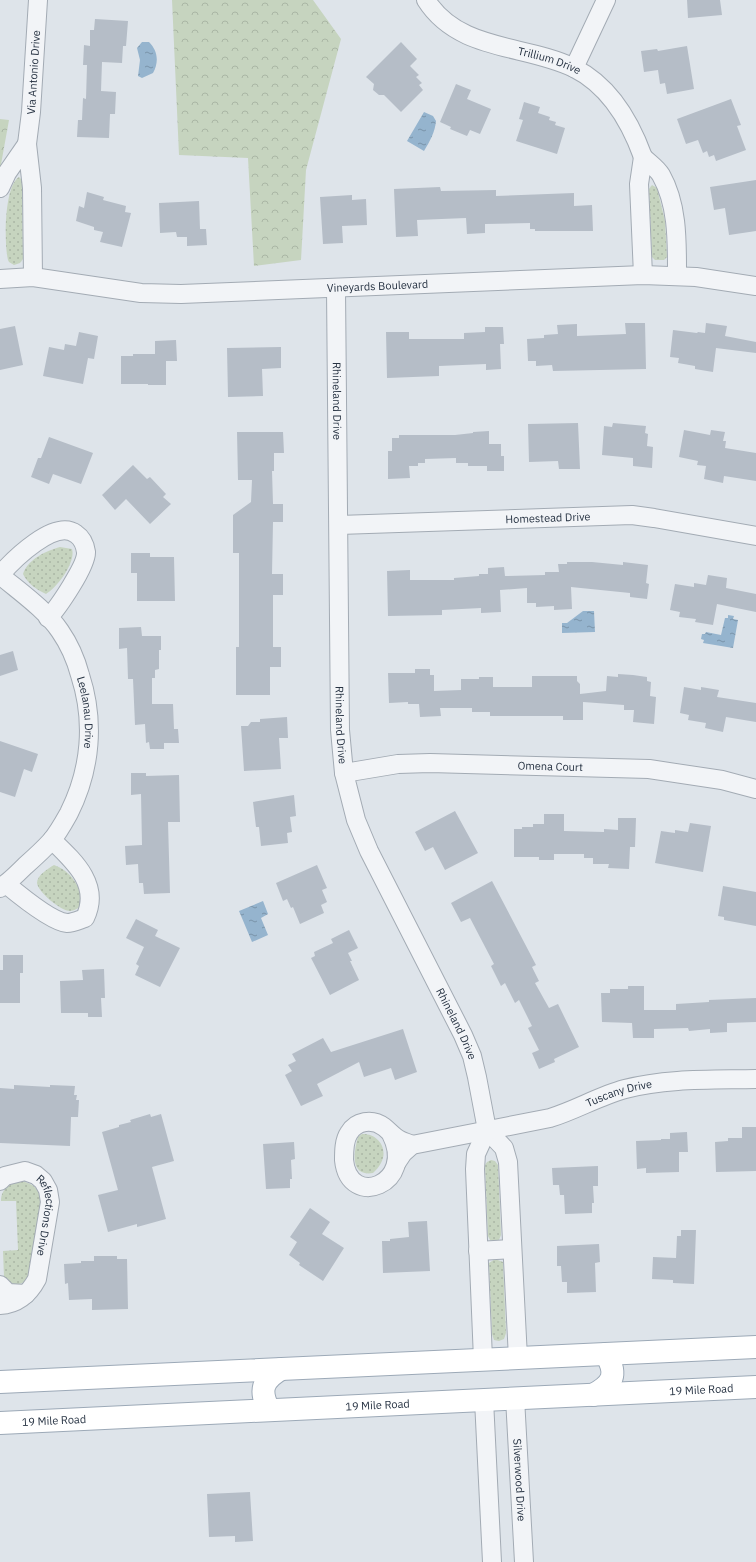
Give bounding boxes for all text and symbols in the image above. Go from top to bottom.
street label: Via Antonio Drive [24,30,43,115]
street label: Trillium Drive [517,44,583,77]
street label: Vineyards Boulevard [327,277,429,295]
street label: Rhineland Drive [330,362,344,440]
street label: Homestead Drive [505,509,591,526]
street label: Leelanau Drive [74,675,96,749]
street label: Rhineland Drive [333,686,350,764]
street label: Omena Court [517,758,583,774]
street label: Rhineland Drive [433,986,480,1061]
street label: Tuscany Drive [584,1077,653,1110]
street label: Reflections Drive [34,1171,57,1257]
street label: 19 Mile Road [669,1381,734,1398]
street label: 19 Mile Road [345,1396,410,1414]
street label: 19 Mile Road [21,1412,86,1429]
street label: Silverwood Drive [510,1438,529,1522]

